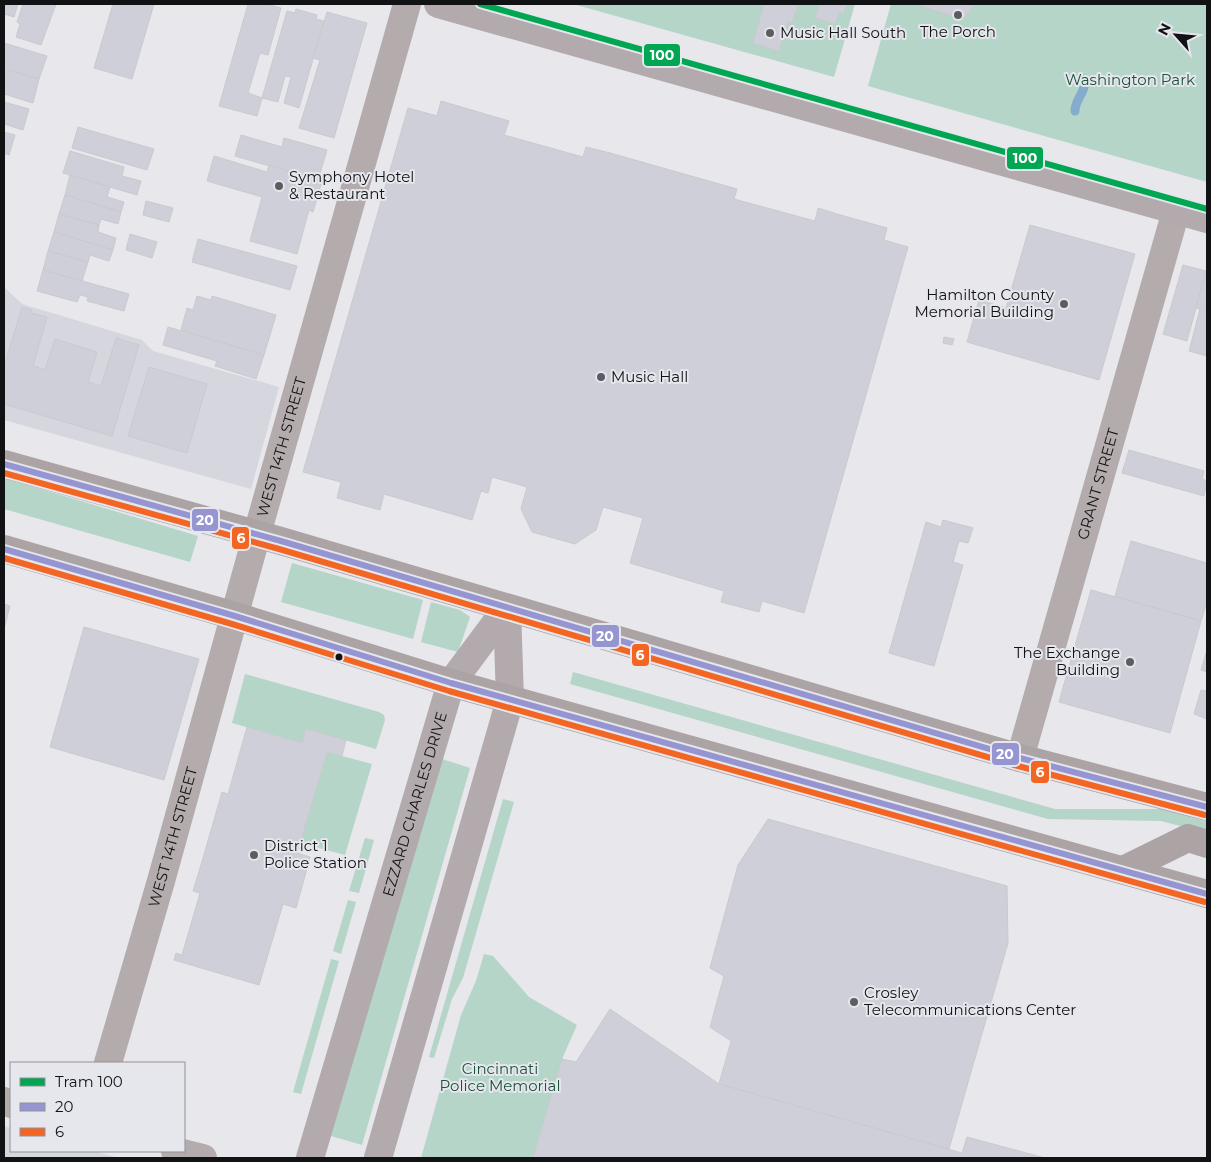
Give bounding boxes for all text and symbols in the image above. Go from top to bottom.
marker: The Porch [952,9,964,21]
north arrow [1151,10,1201,60]
text: N [1154,20,1175,38]
place label: The Porch [920,22,996,41]
place label: Music Hall South [780,23,906,42]
marker: Music Hall South [764,27,776,39]
line badge: 100 [643,43,681,67]
text: 100 [650,46,674,64]
park label: Washington Park [1065,70,1195,89]
line badge: 100 [1006,146,1044,170]
text: 100 [1013,149,1037,167]
place label: Symphony Hotel & Restaurant [289,167,414,203]
marker: Symphony Hotel & Restaurant [273,180,285,192]
place label: Hamilton County Memorial Building [914,285,1055,321]
marker: Hamilton County Memorial Building [1058,298,1070,310]
place label: Music Hall [611,367,688,386]
marker: Music Hall [595,371,607,383]
street label: WEST 14TH STREET [252,374,310,519]
street label: GRANT STREET [1073,425,1123,542]
line badge: 20 [191,508,219,532]
text: 20 [196,511,214,529]
line badge: 6 [231,526,250,550]
text: 6 [237,529,246,547]
line badge: 20 [591,624,620,648]
text: 20 [596,627,614,645]
line badge: 6 [631,643,650,667]
place label: The Exchange Building [1014,643,1120,679]
text: 6 [636,646,645,664]
unlabelled marker [334,652,344,662]
marker: The Exchange Building [1124,656,1136,668]
street label: EZZARD CHARLES DRIVE [378,709,451,899]
line badge: 20 [991,742,1020,766]
text: 20 [996,745,1014,763]
line badge: 6 [1030,760,1050,784]
text: 6 [1036,763,1045,781]
street label: WEST 14TH STREET [144,764,201,909]
place label: District 1 Police Station [264,836,367,872]
marker: District 1 Police Station [248,849,260,861]
place label: Crosley Telecommunications Center [864,983,1076,1019]
marker: Crosley Telecommunications Center [848,996,860,1008]
park label: Cincinnati Police Memorial [440,1059,560,1095]
legend [10,1062,185,1152]
text: Tram 100 [55,1072,123,1091]
text: 20 [55,1097,73,1116]
text: 6 [55,1122,64,1141]

